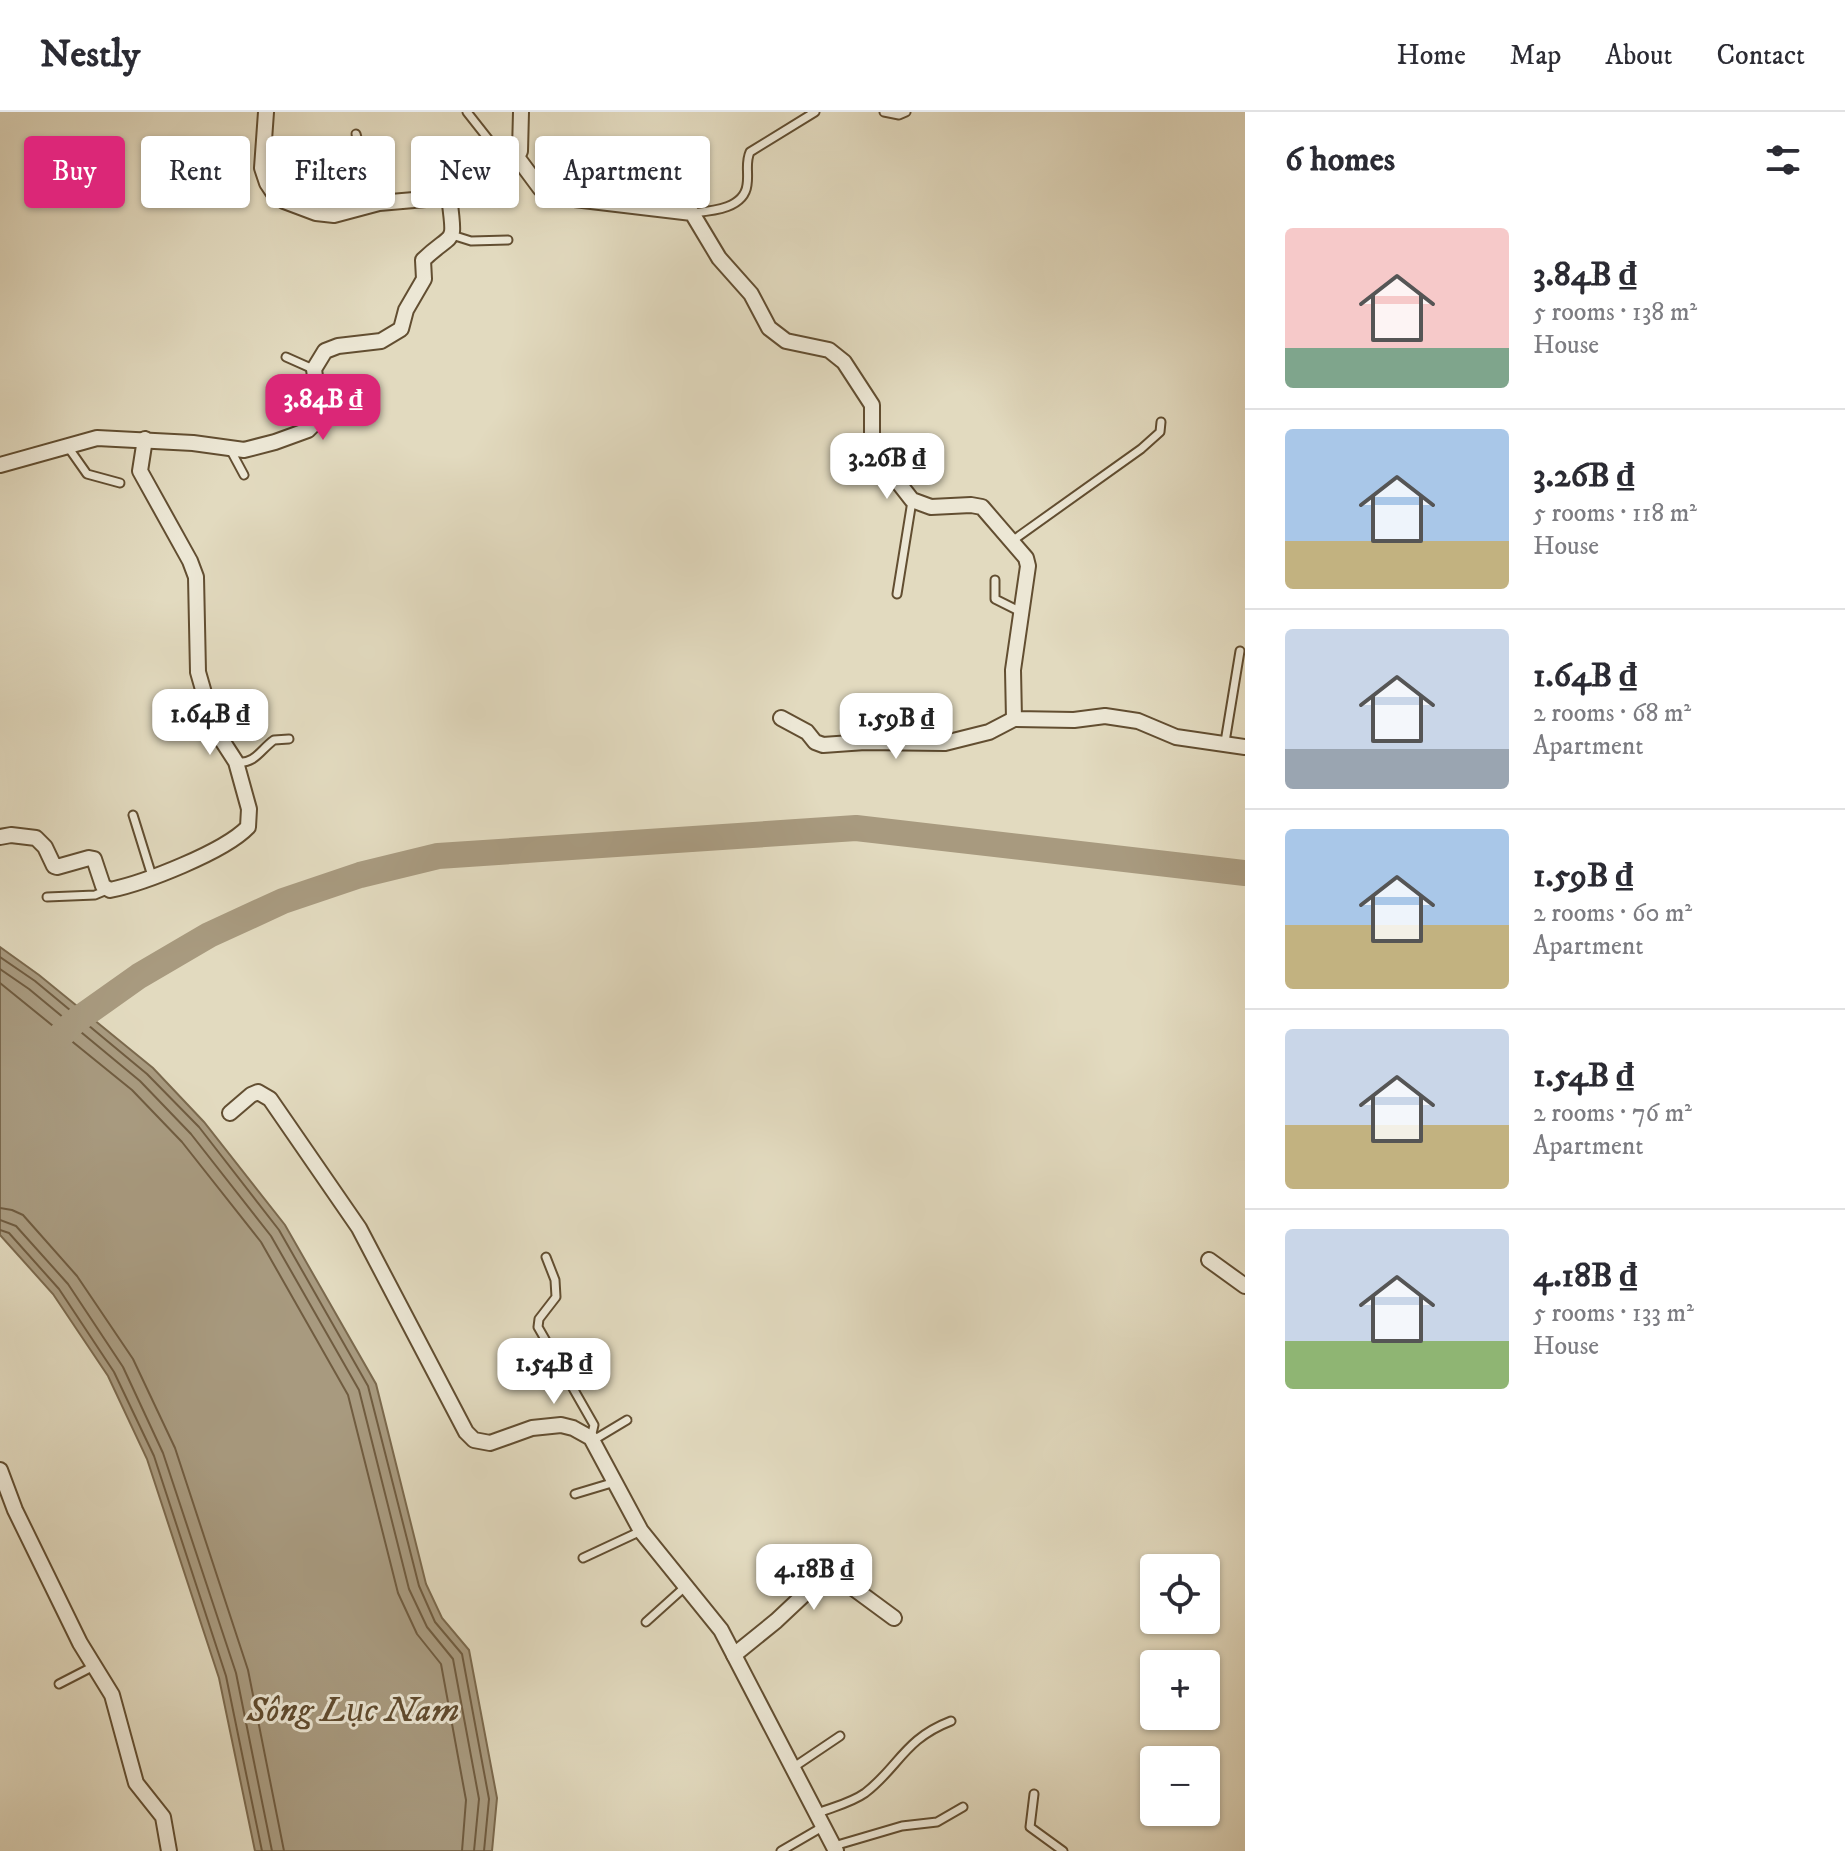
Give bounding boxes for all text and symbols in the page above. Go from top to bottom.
text: Nestly [40,31,140,79]
text: Home [1397,38,1466,73]
text: Map [1510,38,1561,73]
text: About [1605,38,1672,73]
text: Contact [1716,38,1805,73]
chip: Buy [24,136,125,208]
chip: Rent [141,136,250,208]
chip: Filters [266,136,395,208]
chip: New [411,136,519,208]
chip: Apartment [535,136,710,208]
icon: filters [1761,138,1805,182]
text: 6 homes [1285,139,1395,181]
text: 3.84B ₫ [1533,254,1637,296]
icon: home [1349,260,1445,356]
text: 5 rooms · 138 m² [1533,296,1697,329]
text: House [1533,329,1599,362]
pin: 3.84B ₫ [249,374,397,442]
text: 3.84B ₫ [283,383,363,416]
pin: 3.26B ₫ [813,433,961,501]
text: 3.26B ₫ [848,442,926,475]
text: 3.26B ₫ [1533,455,1634,497]
icon: home [1349,461,1445,557]
text: 5 rooms · 118 m² [1533,497,1697,530]
text: House [1533,530,1599,563]
text: 1.64B ₫ [1533,655,1637,697]
icon: home [1349,661,1445,757]
pin: 1.64B ₫ [136,689,284,757]
pin: 1.59B ₫ [822,693,970,761]
text: 2 rooms · 68 m² [1533,697,1691,730]
text: 1.64B ₫ [170,698,250,731]
text: 1.59B ₫ [858,702,934,735]
text: Apartment [1533,730,1644,763]
text: 1.59B ₫ [1533,855,1633,897]
icon: home [1349,861,1445,957]
text: 2 rooms · 60 m² [1533,897,1692,930]
text: Apartment [1533,930,1644,963]
text: 1.54B ₫ [1533,1055,1634,1097]
icon: home [1349,1061,1445,1157]
text: 2 rooms · 76 m² [1533,1097,1692,1130]
text: Apartment [1533,1130,1644,1163]
text: 4.18B ₫ [1533,1255,1637,1297]
icon: home [1349,1261,1445,1357]
text: 5 rooms · 133 m² [1533,1297,1694,1330]
text: House [1533,1330,1599,1363]
pin: 1.54B ₫ [480,1338,628,1406]
text: 1.54B ₫ [515,1347,593,1380]
pin: 4.18B ₫ [740,1544,888,1612]
text: 4.18B ₫ [774,1553,854,1586]
map controls [1140,1554,1220,1826]
button: locate [1140,1554,1220,1634]
button: + [1140,1650,1220,1730]
water label: Sông Lục Nam [245,1688,460,1733]
button: − [1140,1746,1220,1826]

